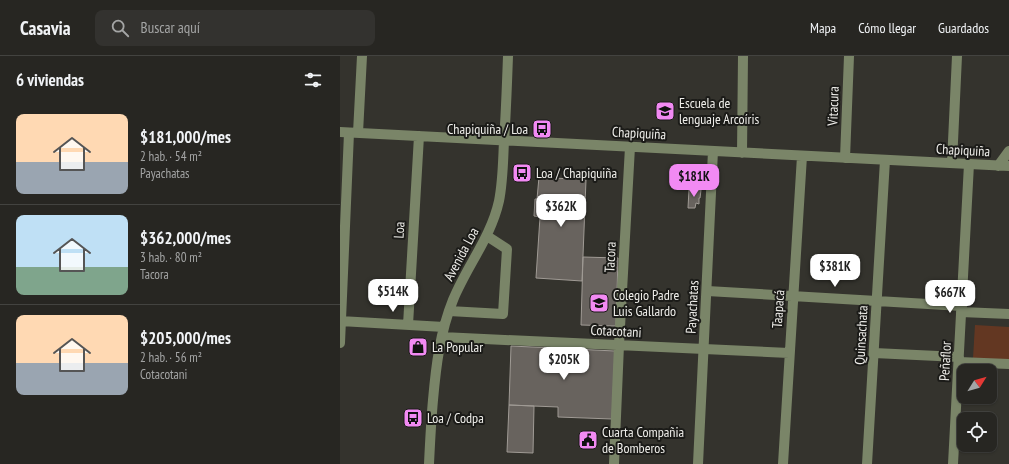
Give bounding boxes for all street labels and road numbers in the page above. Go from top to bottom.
street label: Vitacura [823,86,843,127]
street label: Chapiquiña [611,123,667,143]
street label: Chapiquiña [935,140,991,160]
street label: Loa [390,221,408,239]
street label: Avenida Loa [439,224,483,284]
street label: Tacora [600,241,620,273]
street label: Payachatas [682,280,702,334]
street label: Taapacá [768,289,788,329]
street label: Quinsachata [850,305,872,365]
street label: Cotacotani [590,321,642,341]
street label: Peñaflor [935,340,955,381]

